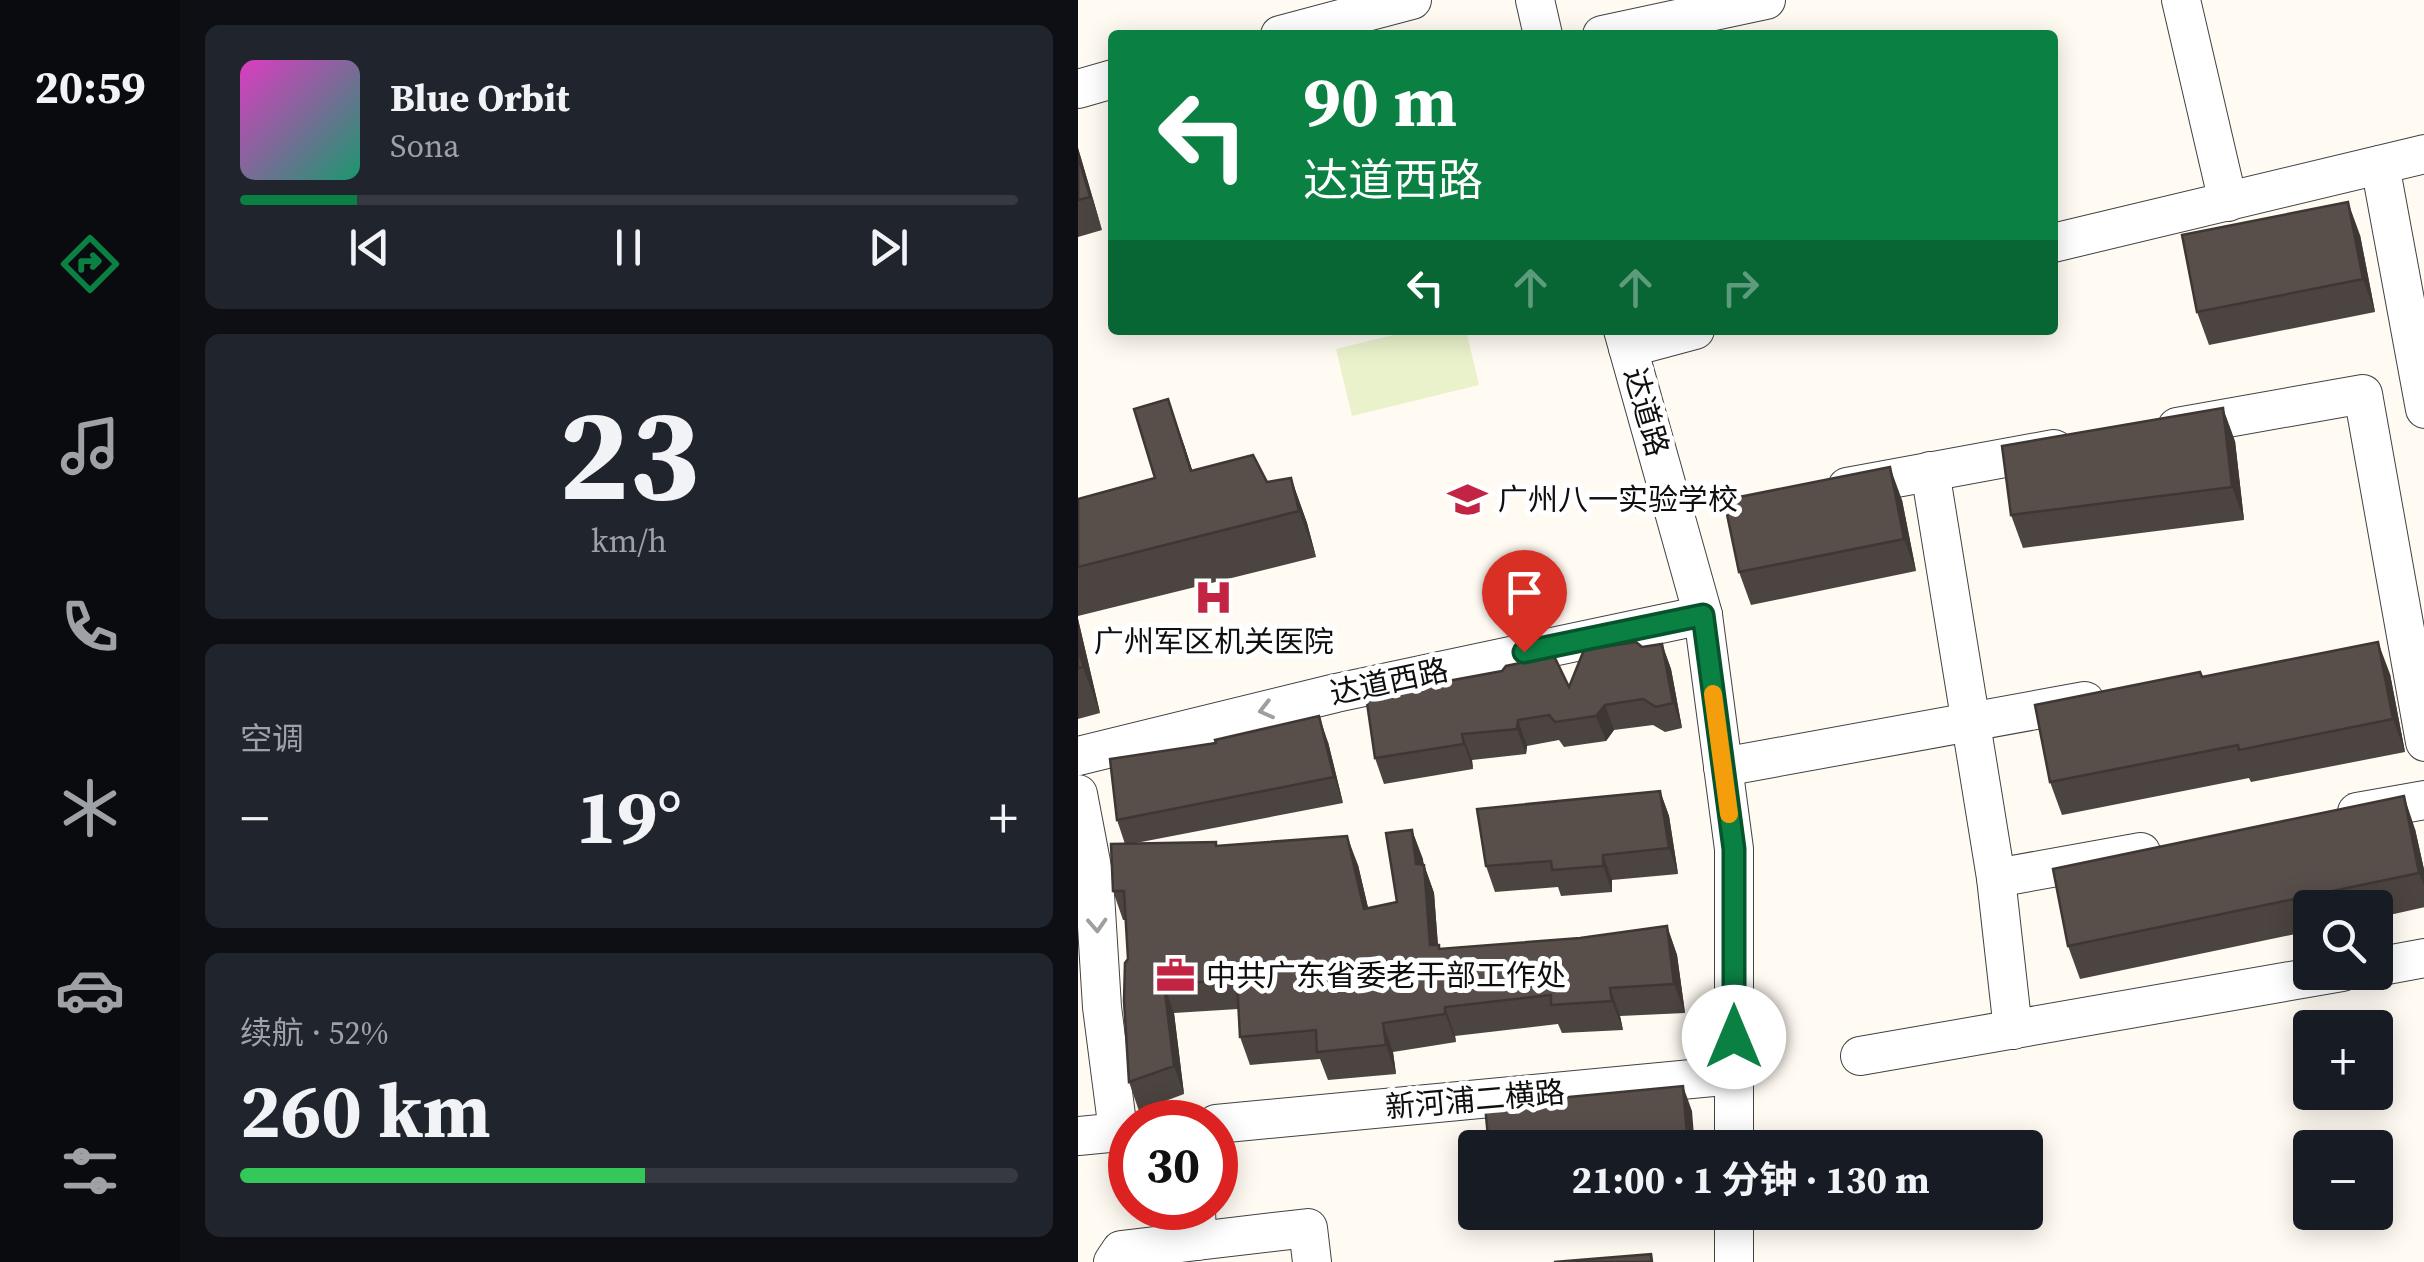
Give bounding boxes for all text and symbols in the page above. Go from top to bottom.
text: 90 m [1303,53,1457,149]
text: 20:59 [34,56,146,118]
icon: left [1138,70,1268,200]
text: Blue Orbit [390,72,570,124]
text: Sona [390,124,460,168]
text: 达道西路 [1303,149,1483,211]
icon: previous [342,220,397,275]
icon: pause [601,220,656,275]
icon: next [861,220,916,275]
icon: directions [55,229,125,299]
icon: left [1398,260,1453,315]
icon: ahead [1503,260,1558,315]
icon: ahead [1608,260,1663,315]
icon: right [1713,260,1768,315]
street label: 达道路 [1614,363,1679,461]
text: 23 [559,364,699,543]
icon: music [55,411,125,481]
school or university icon: 广州八一实验学校 [1447,479,1489,521]
place label: 广州八一实验学校 [1498,479,1738,520]
text: km/h [591,519,667,563]
pin [1482,550,1567,653]
icon: arrive [1497,565,1552,620]
hospital icon: 广州军区机关医院 [1193,577,1235,619]
icon: phone [55,592,125,662]
place label: 广州军区机关医院 [1094,621,1334,662]
street label: 达道西路 [1326,649,1452,714]
one-way arrow [1258,698,1275,719]
text: 空调 [240,717,304,761]
text: 19° [576,765,682,868]
icon: climate [55,773,125,843]
text: − [240,780,269,855]
text: + [989,780,1018,855]
map controls [2293,890,2393,1230]
button: search [2293,890,2393,990]
one-way arrow [1086,917,1107,933]
icon: car [55,955,125,1025]
office icon: 中共广东省委老干部工作处 [1155,955,1197,997]
place label: 中共广东省委老干部工作处 [1206,955,1566,996]
position arrow [1682,985,1786,1089]
button: + [2293,1010,2393,1110]
text: 续航 · 52% [240,1011,389,1055]
text: 260 km [240,1059,491,1162]
street label: 新河浦二横路 [1384,1071,1566,1128]
speed limit sign: 30 [1108,1100,1238,1230]
button: − [2293,1130,2393,1230]
icon: filters [55,1136,125,1206]
text: 21:00 · 1 分钟 · 130 m [1571,1154,1930,1206]

